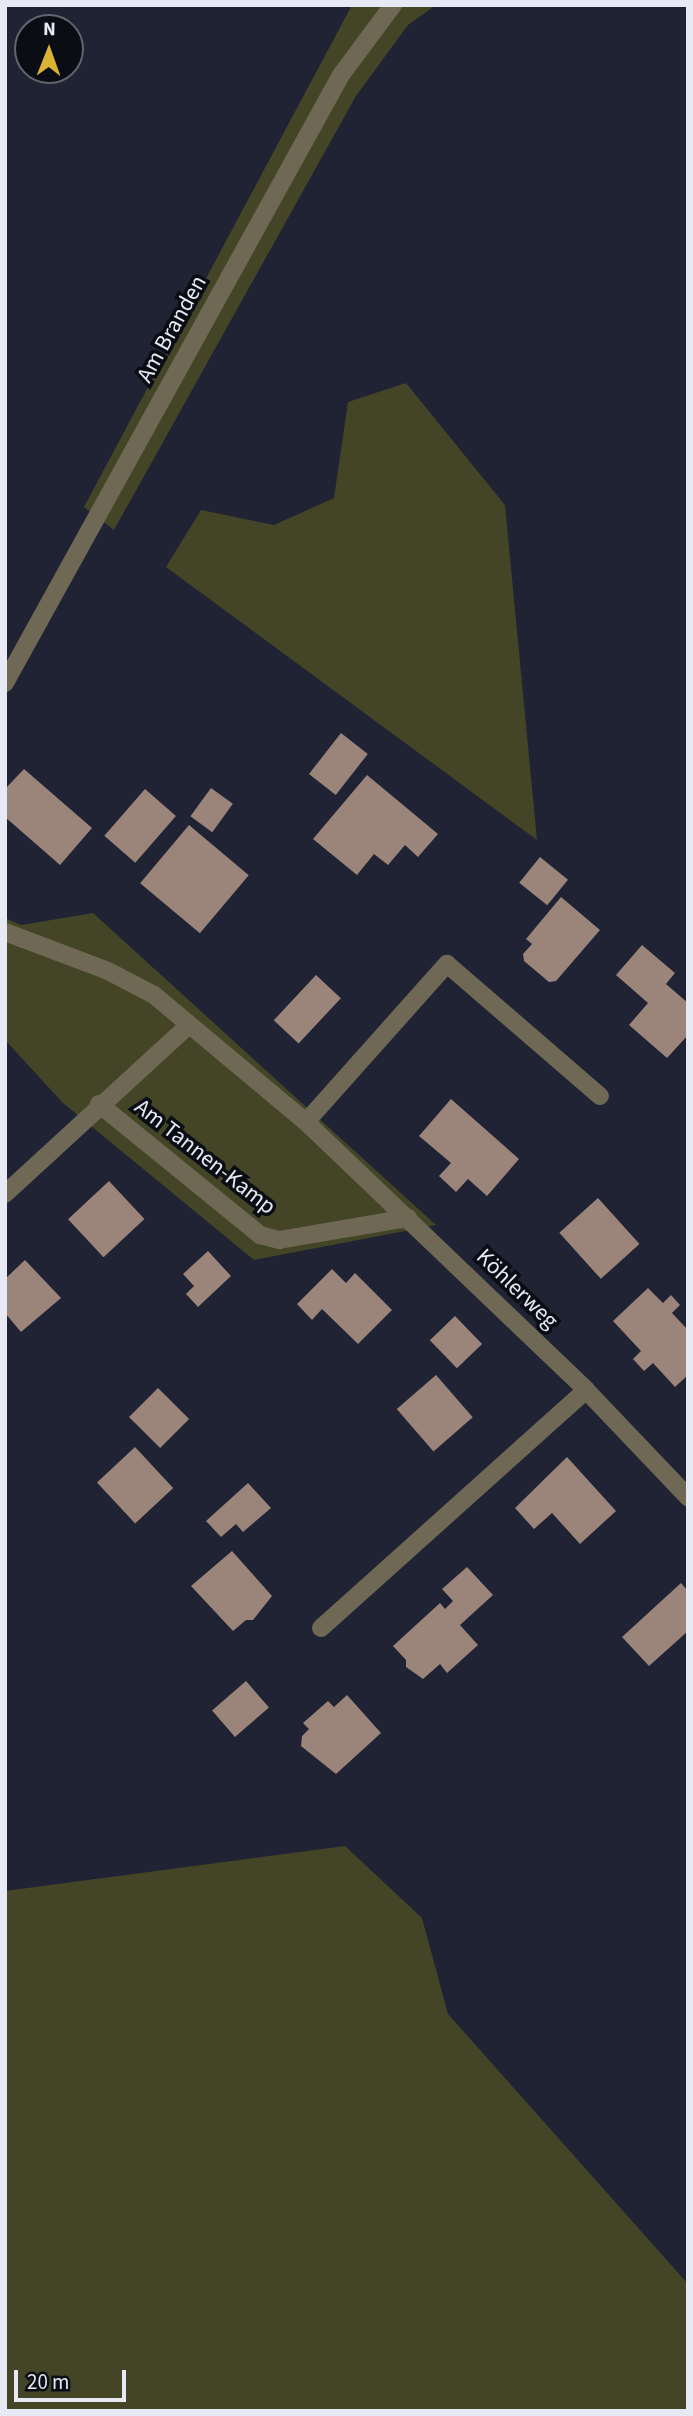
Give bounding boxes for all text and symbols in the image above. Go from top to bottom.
north arrow [14,14,84,84]
text: N [43,16,56,43]
street label: Am Branden [131,271,213,387]
street label: Am Tannen-Kamp [129,1093,281,1221]
street label: Köhlerweg [470,1243,564,1335]
scale bar [18,2356,130,2400]
text: 20 m [27,2367,69,2397]

